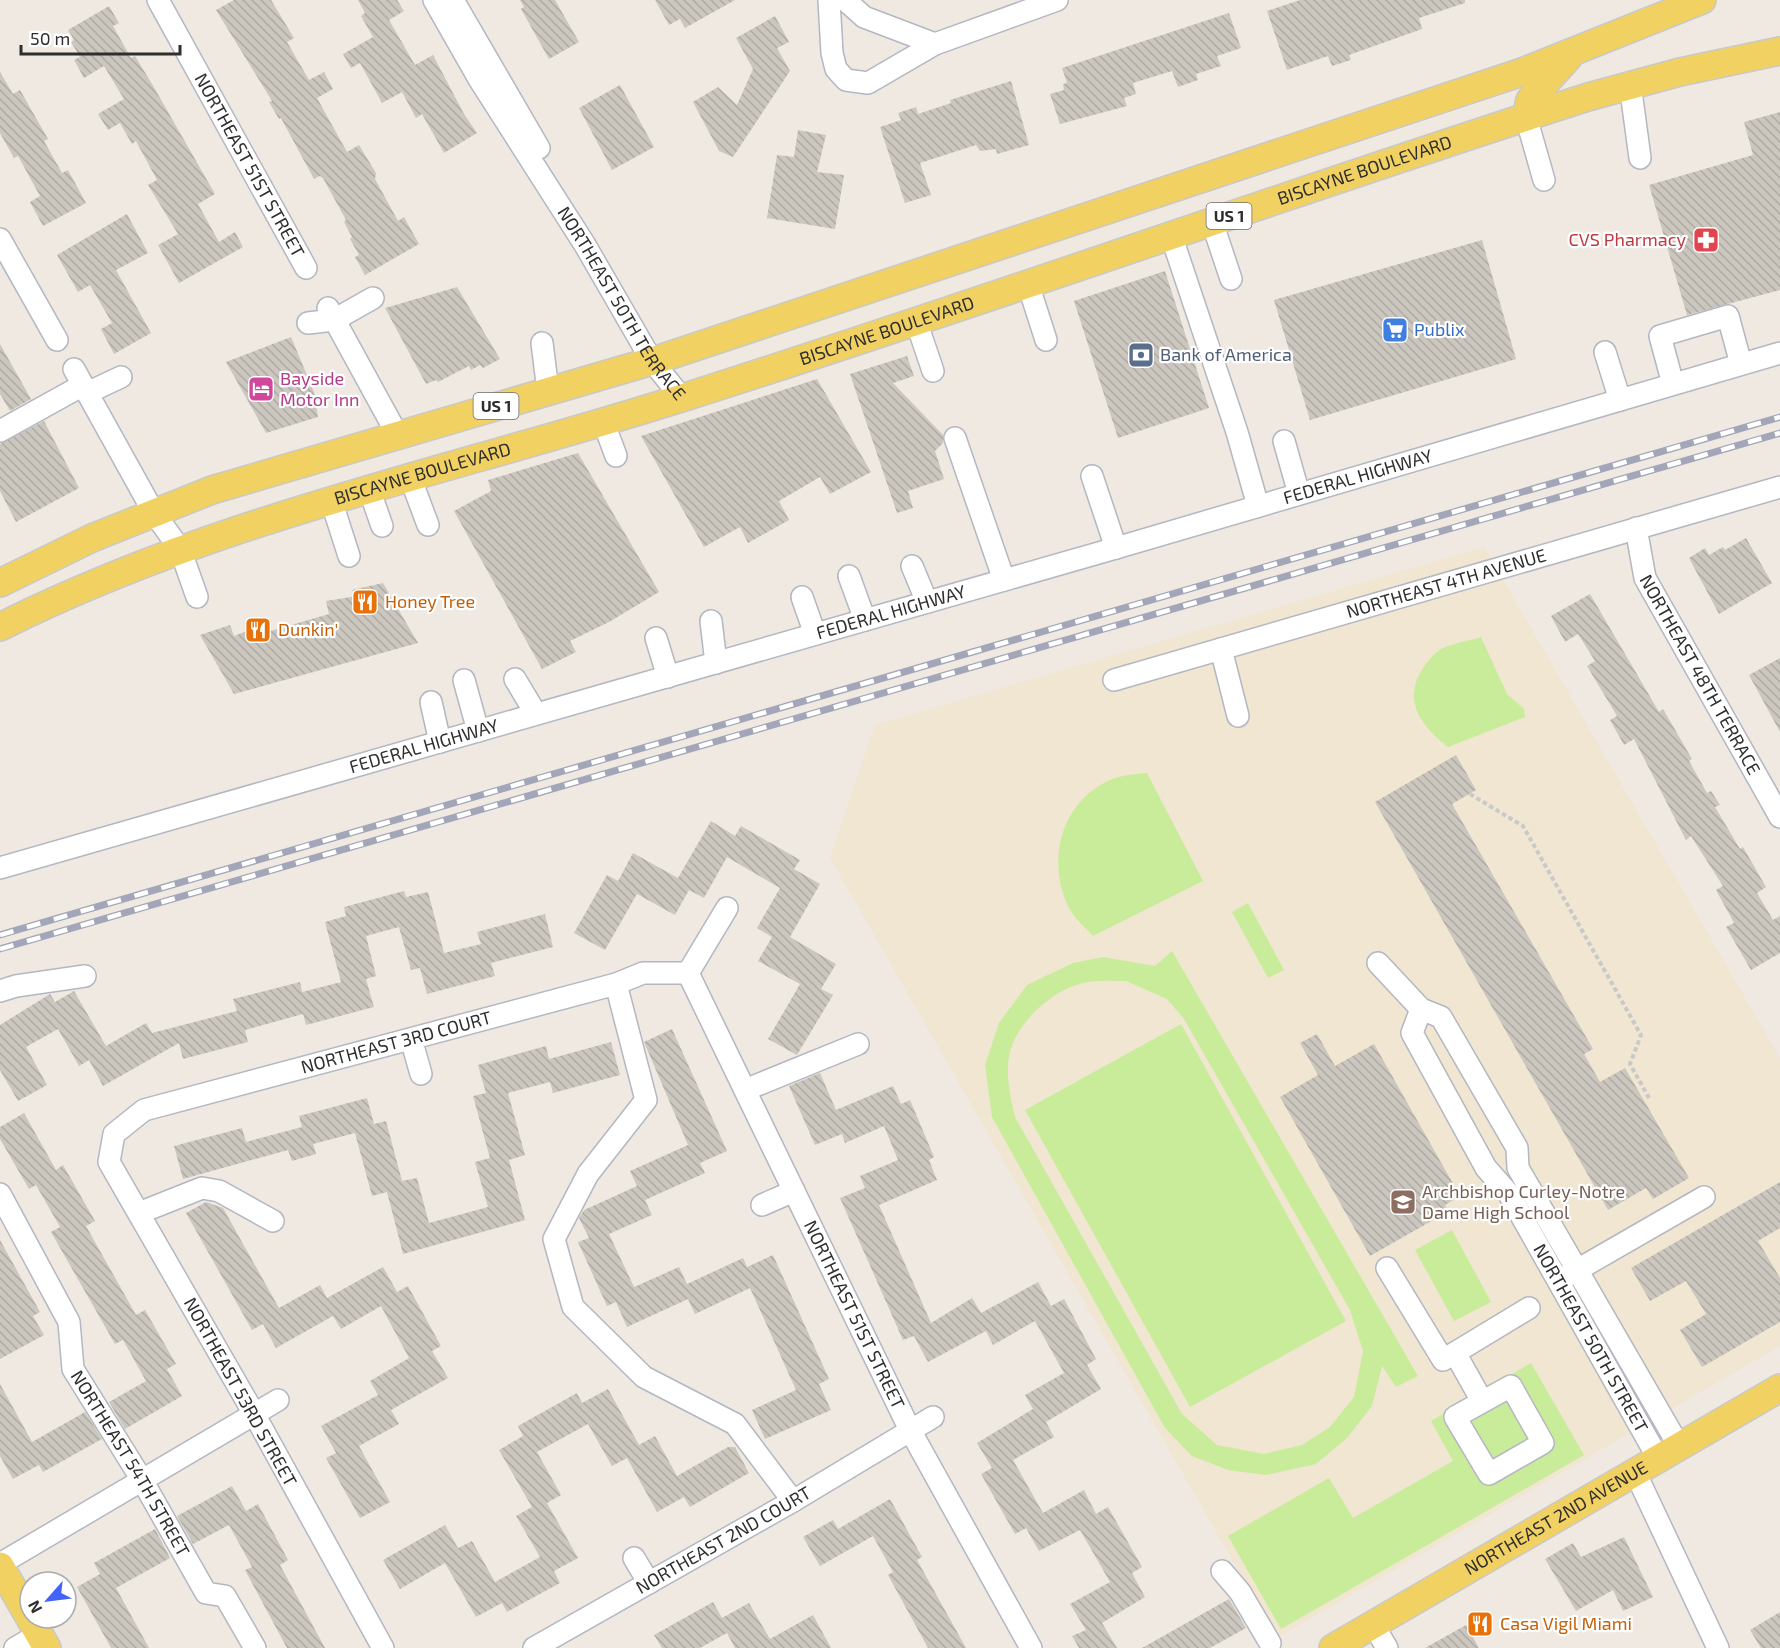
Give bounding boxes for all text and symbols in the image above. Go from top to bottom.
scale bar [21,18,180,56]
text: 50 m [30,27,70,49]
street label: NORTHEAST 51ST STREET [191,69,310,261]
street label: BISCAYNE BOULEVARD [1274,130,1454,209]
street label: NORTHEAST 50TH TERRACE [553,202,691,404]
road number: US 1 [1206,203,1252,229]
pharmacy icon: CVS Pharmacy [1691,225,1721,255]
place label: CVS Pharmacy [1569,228,1686,250]
street label: BISCAYNE BOULEVARD [796,291,977,369]
supermarket icon: Publix [1380,315,1410,345]
place label: Publix [1414,318,1465,340]
bank icon: Bank of America [1126,340,1156,370]
place label: Bank of America [1160,343,1292,365]
place label: Bayside Motor Inn [280,367,360,410]
hotel icon: Bayside Motor Inn [246,374,276,404]
road number: US 1 [474,393,518,419]
street label: BISCAYNE BOULEVARD [331,437,513,509]
street label: FEDERAL HIGHWAY [1280,444,1435,508]
street label: NORTHEAST 4TH AVENUE [1344,543,1549,622]
street label: NORTHEAST 48TH TERRACE [1635,571,1766,778]
street label: FEDERAL HIGHWAY [814,579,969,643]
restaurant icon: Honey Tree [350,587,380,617]
place label: Honey Tree [385,590,475,612]
restaurant icon: Dunkin' [243,615,273,645]
place label: Dunkin' [278,618,338,640]
street label: FEDERAL HIGHWAY [346,713,502,777]
street label: NORTHEAST 3RD COURT [298,1006,494,1078]
place label: Archbishop Curley-Notre Dame High School [1422,1180,1625,1223]
school or university icon: Archbishop Curley-Notre Dame High School [1388,1187,1418,1217]
street label: NORTHEAST 51ST STREET [800,1216,910,1413]
street label: NORTHEAST 50TH STREET [1529,1240,1654,1436]
street label: NORTHEAST 53RD STREET [180,1293,302,1490]
street label: NORTHEAST 54TH STREET [67,1366,195,1560]
street label: NORTHEAST 2ND AVENUE [1460,1455,1651,1579]
street label: NORTHEAST 2ND COURT [632,1481,815,1598]
north arrow [18,1570,78,1630]
text: N [23,1598,45,1617]
restaurant icon: Casa Vigil Miami [1465,1609,1495,1639]
place label: Casa Vigil Miami [1500,1612,1632,1634]

